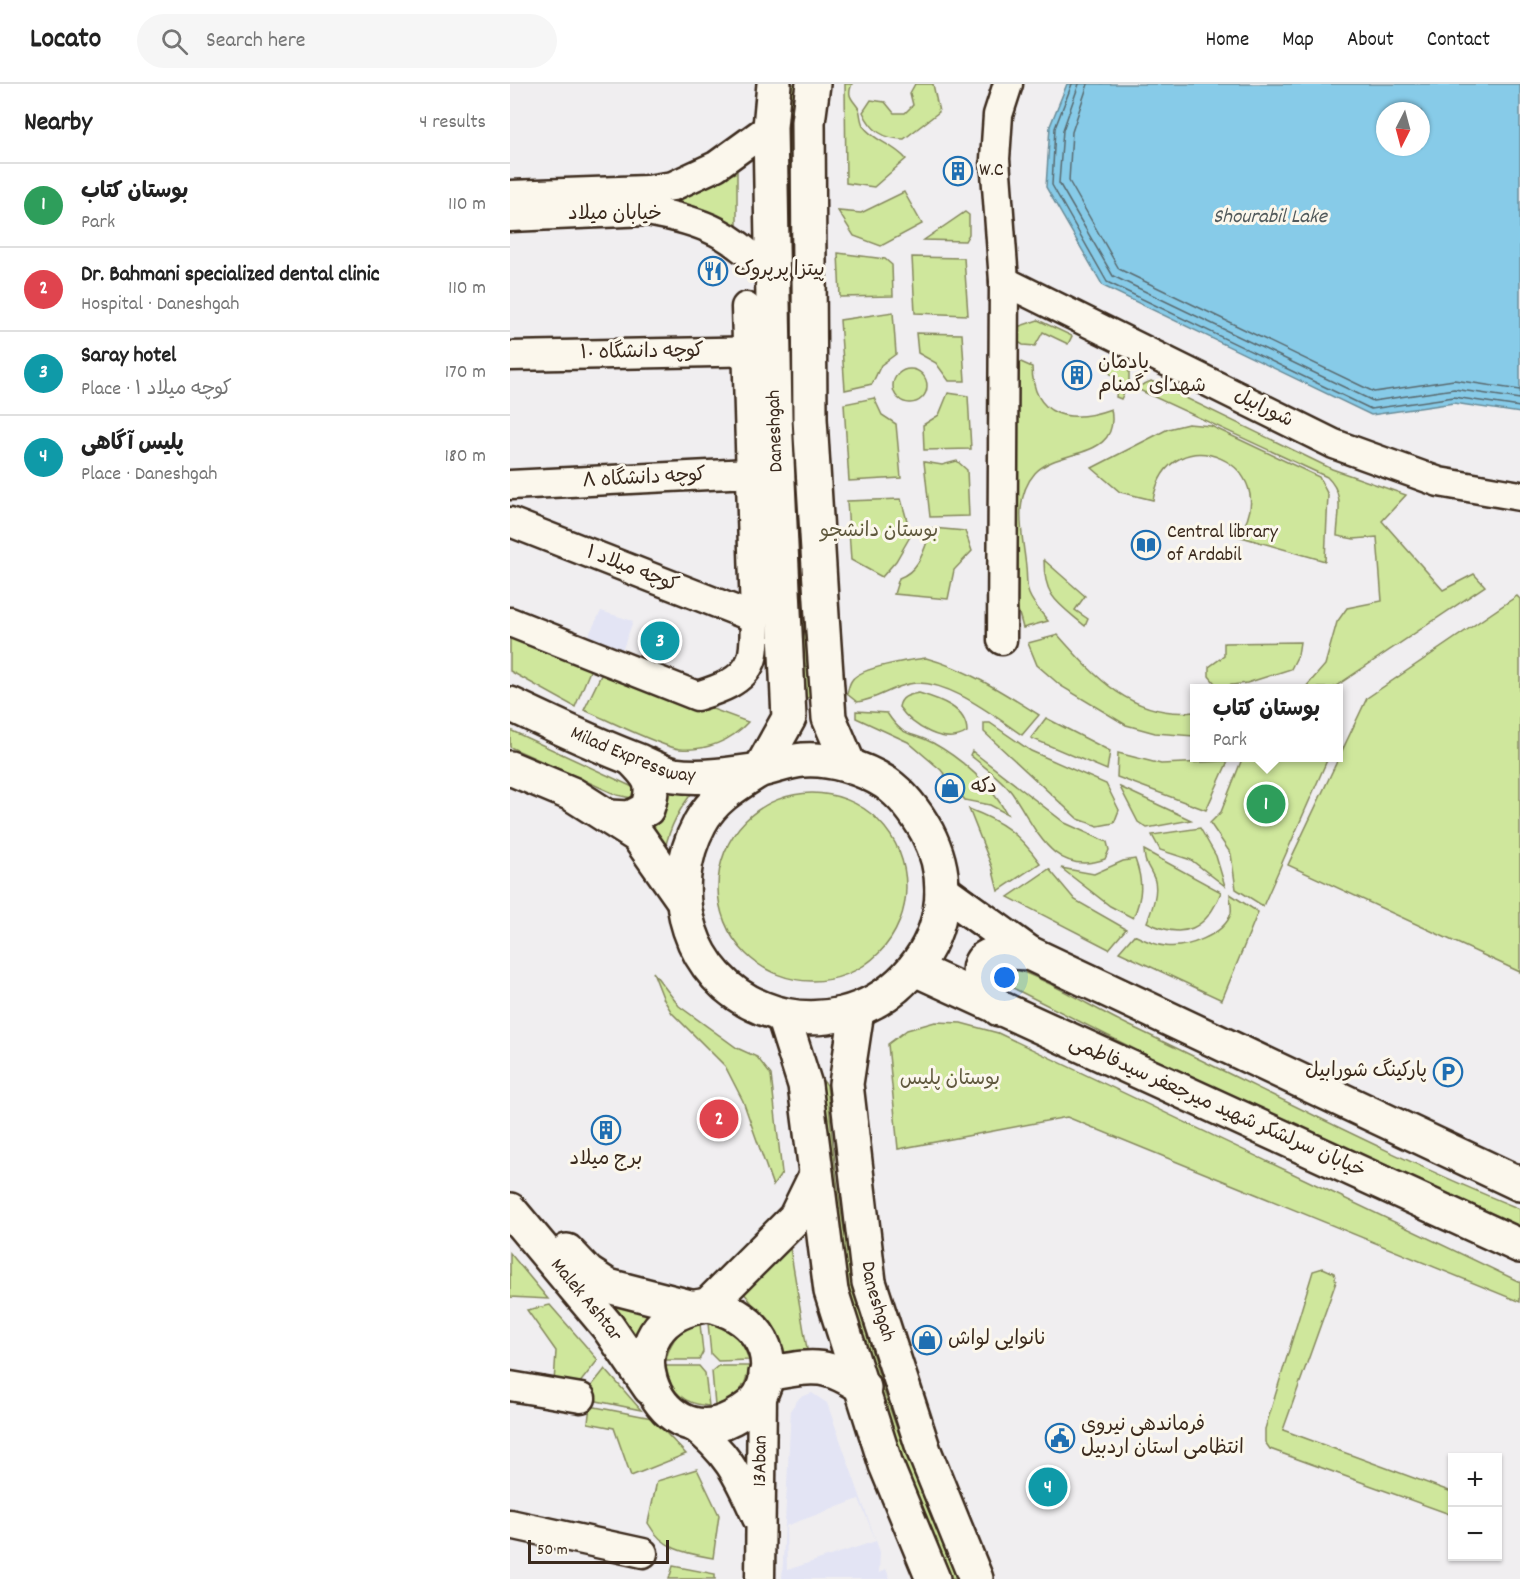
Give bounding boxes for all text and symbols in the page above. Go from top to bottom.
search box [137,14,557,68]
text: Locato [30,21,101,61]
icon: search [158,25,191,58]
text: Search here [206,26,306,57]
text: Home [1205,26,1249,56]
text: Map [1282,26,1314,56]
text: About [1347,26,1394,56]
text: Contact [1427,26,1490,56]
north arrow [1376,102,1430,156]
text: Nearby [24,105,92,142]
text: 4 results [419,109,486,137]
building icon: W.C [942,155,974,187]
place label: W.C [979,157,1004,185]
text: بوستان کتاب [81,177,188,208]
text: 1 [41,191,46,219]
text: 110 m [448,191,486,219]
street label: خیابان میلاد [568,201,662,229]
water label: Shourabil Lake [1213,203,1329,233]
text: Park [81,209,115,237]
restaurant icon: پیتزا پرپروک [697,255,729,287]
place label: پیتزا پرپروک [734,257,825,285]
text: Dr. Bahmani specialized dental clinic [81,260,380,291]
text: 2 [39,275,48,303]
text: 110 m [448,275,486,303]
text: Hospital · Daneshgah [81,291,239,319]
street label: کوچه دانشگاه ۱۰ [580,338,704,368]
text: Saray hotel [81,341,176,372]
place label: یادمان شهدای گمنام [1098,350,1206,401]
text: 3 [39,359,48,387]
text: 170 m [445,359,486,387]
building icon: یادمان شهدای گمنام [1061,359,1093,391]
text: Place · کوچه میلاد ۱ [81,376,232,404]
street label: شورابیل [1229,383,1297,435]
street label: Daneshgah [761,389,791,473]
text: پلیس آگاهی [81,429,184,460]
text: 4 [39,443,48,471]
text: 180 m [444,443,486,471]
text: Place · Daneshgah [81,461,217,489]
street label: کوچه دانشگاه ۸ [581,462,707,496]
park label: بوستان دانشجو [819,518,938,546]
place label: Central library of Ardabil [1167,519,1279,570]
library icon: Central library of Ardabil [1130,529,1162,561]
street label: کوچه میلاد ۱ [582,540,682,600]
pin: 3 [640,618,680,664]
popup [1190,684,1343,762]
text: بوستان کتاب [1213,695,1320,726]
street label: Milad Expressway [565,720,697,791]
text: Park [1213,727,1247,755]
shop icon: دکه [934,772,966,804]
place label: دکه [971,774,997,802]
pin: 1 [1246,782,1286,826]
your location [990,963,1019,992]
street label: خیابان سرلشکر شهید میرجعفر سیدفاطمی [1064,1030,1370,1186]
parking icon: پارکینگ شورابیل [1432,1056,1464,1088]
place label: پارکینگ شورابیل [1305,1058,1427,1086]
park label: بوستان پلیس [900,1066,1000,1094]
pin: 2 [700,1096,738,1142]
building icon: برج میلاد [590,1114,622,1146]
place label: برج میلاد [570,1146,642,1174]
street label: Malek Ashtar [543,1253,629,1348]
street label: Daneshgah [853,1260,902,1345]
shop icon: نانوایی لواش [911,1324,943,1356]
place label: نانوایی لواش [948,1326,1047,1354]
place label: فرماندهی نیروی انتظامی استان اردبیل [1081,1412,1244,1463]
public building icon: فرماندهی نیروی انتظامی استان اردبیل [1044,1422,1076,1454]
street label: 13Aban [747,1435,776,1487]
map controls [1448,1453,1502,1561]
button: + [1448,1453,1502,1507]
pin: 4 [1028,1464,1068,1510]
button: − [1448,1507,1502,1561]
scale bar [528,1537,669,1564]
text: 50 m [537,1539,568,1562]

